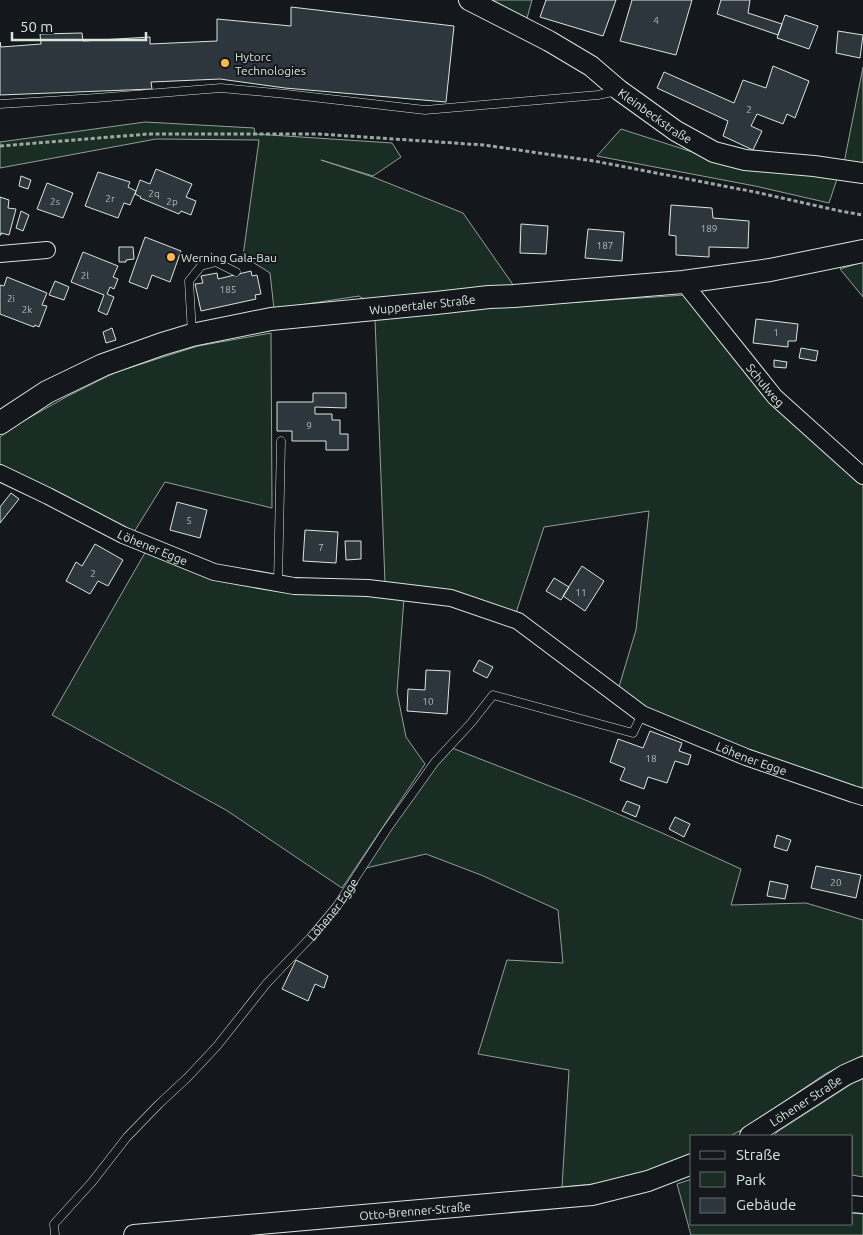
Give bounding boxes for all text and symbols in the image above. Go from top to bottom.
scale bar [12,10,146,42]
house number: 4 [653,15,659,26]
text: 50 m [20,18,53,35]
place label: Hytorc Technologies [235,50,306,77]
marker: Hytorc Technologies [219,57,231,69]
street label: Kleinbeckstraße [616,85,694,145]
house number: 2 [746,104,752,115]
house number: 2q [148,188,160,199]
house number: 2r [105,193,115,204]
house number: 2s [50,196,60,207]
house number: 2p [166,196,178,207]
house number: 189 [701,223,717,234]
house number: 187 [597,240,613,251]
marker: Werning Gala-Bau [165,251,177,263]
place label: Werning Gala-Bau [181,251,277,264]
house number: 2l [81,270,90,281]
house number: 185 [220,284,236,295]
street label: Wuppertaler Straße [369,292,476,316]
house number: 2i [7,293,15,304]
house number: 2k [22,304,32,315]
house number: 1 [773,327,779,338]
street label: Schulweg [744,361,787,409]
house number: 9 [306,420,312,431]
house number: 5 [186,515,192,526]
street label: Löhener Egge [116,527,190,567]
house number: 7 [318,542,324,553]
house number: 2 [90,568,96,579]
house number: 11 [575,587,587,598]
house number: 10 [422,696,434,707]
street label: Löhener Egge [714,739,789,777]
house number: 18 [645,753,657,764]
street label: Löhener Egge [305,876,360,943]
house number: 20 [830,877,842,888]
street label: Löhener Straße [767,1072,844,1128]
legend [690,1135,853,1225]
text: Straße [736,1146,780,1163]
text: Park [736,1171,766,1188]
text: Gebäude [736,1196,796,1213]
street label: Otto-Brenner-Straße [359,1199,471,1222]

